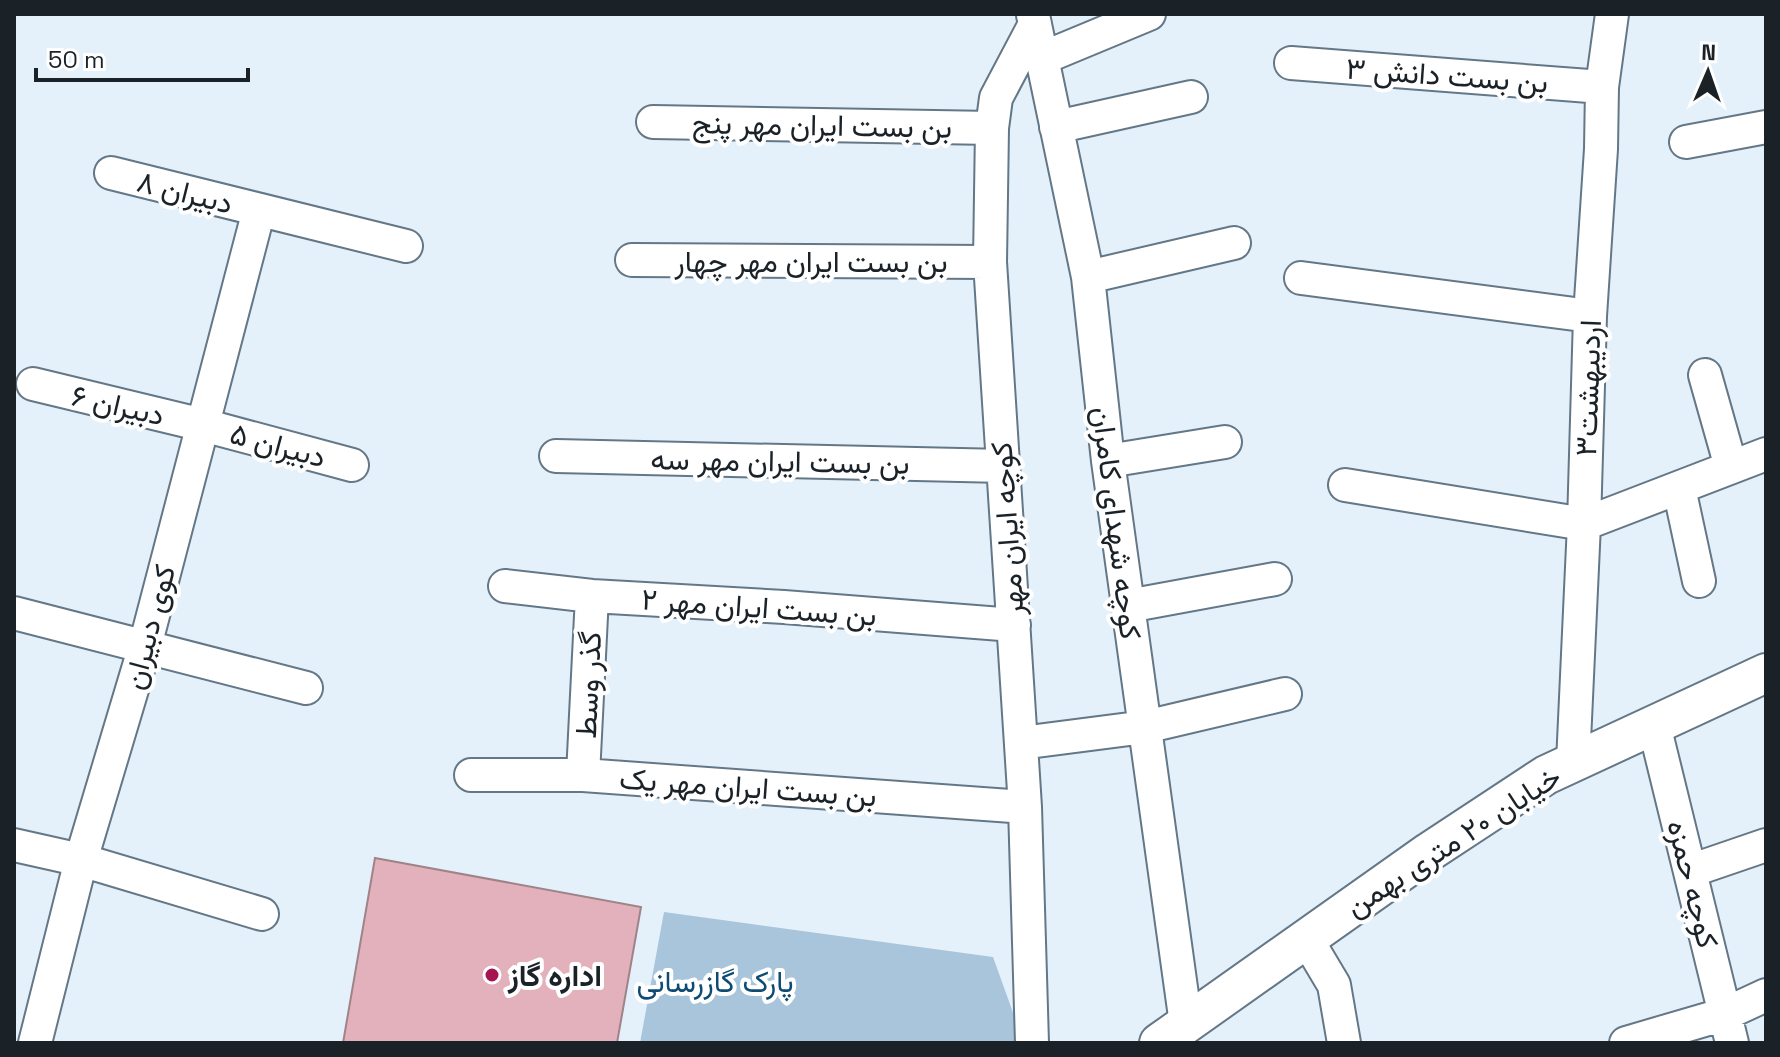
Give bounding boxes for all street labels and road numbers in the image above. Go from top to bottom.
street label: بن بست دانش ۳ [1345,48,1549,102]
street label: بن بست ایران مهر پنج [692,103,952,148]
street label: دبیران ۸ [133,161,237,223]
street label: بن بست ایران مهر چهار [673,242,948,282]
street label: اردیبهشت۳ [1566,319,1610,457]
street label: دبیران ۶ [68,375,168,435]
street label: کوچه شهدای کامران [1082,404,1151,642]
street label: دبیران ۵ [226,414,330,476]
street label: بن بست ایران مهر سه [650,439,910,483]
street label: کوچه ایران مهر [981,441,1034,618]
street label: کوی دبیران [114,560,184,694]
street label: ۲ بن بست ایران مهر [640,579,878,635]
street label: گذر وسط [566,630,610,740]
street label: خیابان ۲۰ متری بهمن [1338,757,1568,925]
street label: بن بست ایران مهر یک [618,759,878,815]
street label: کوچه حمزه [1657,816,1728,952]

